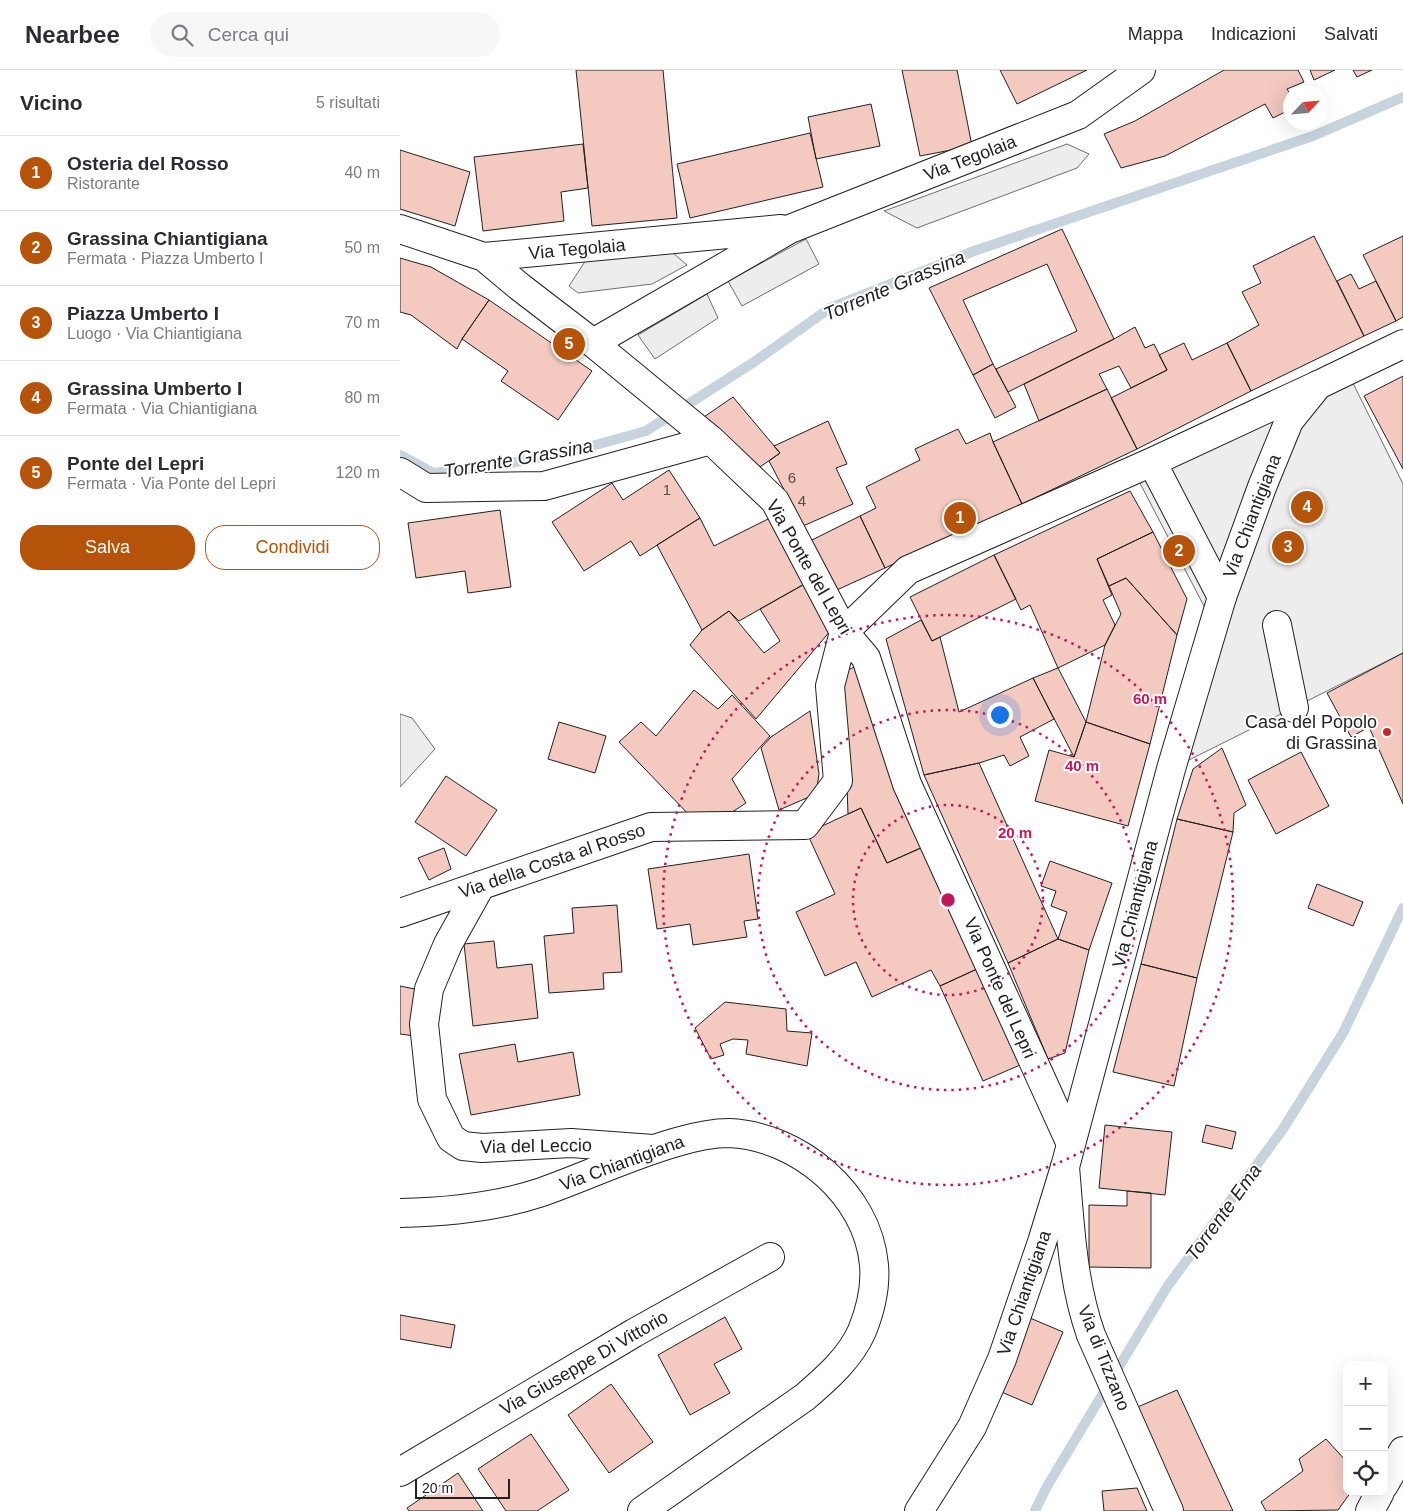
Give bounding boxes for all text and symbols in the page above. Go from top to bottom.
search box [150,12,500,57]
text: Nearbee [25,21,120,48]
icon: search [168,21,196,49]
text: Cerca qui [208,24,289,45]
text: Mappa [1128,24,1183,44]
text: Indicazioni [1211,24,1296,44]
text: Salvati [1324,24,1378,44]
north arrow [1283,85,1328,130]
text: Vicino [20,91,83,114]
text: 5 risultati [316,94,380,111]
street label: Via Tegolaia [921,131,1020,185]
text: Osteria del Rosso [67,153,229,174]
text: 1 [32,164,40,181]
text: 40 m [344,164,380,181]
text: Ristorante [67,175,140,192]
text: Grassina Chiantigiana [67,228,268,249]
street label: Via Tegolaia [528,235,627,263]
text: 2 [32,239,40,256]
text: 50 m [344,239,380,256]
water label: Torrente Grassina [820,246,968,325]
text: Fermata · Piazza Umberto I [67,250,264,267]
text: Piazza Umberto I [67,303,219,324]
text: 3 [32,314,40,331]
text: 70 m [344,314,380,331]
text: Luogo · Via Chiantigiana [67,325,242,342]
pin: 5 [553,325,585,363]
text: Grassina Umberto I [67,378,242,399]
text: 4 [32,389,40,406]
text: 80 m [344,389,380,406]
text: Fermata · Via Chiantigiana [67,400,257,417]
water label: Torrente Grassina [442,435,594,482]
street label: Via Chiantigiana [1219,450,1285,581]
text: Ponte del Lepri [67,453,204,474]
text: 5 [32,464,40,481]
text: 120 m [336,464,380,481]
house number: 6 [788,469,796,486]
text: Fermata · Via Ponte del Lepri [67,475,276,492]
house number: 1 [663,481,671,498]
pin: 4 [1291,488,1323,526]
house number: 4 [798,492,806,509]
street label: Via Ponte del Lepri [762,496,856,638]
pin: 1 [944,499,976,537]
button: Salva [20,525,195,570]
button: Condividi [205,525,380,570]
pin: 3 [1272,528,1304,566]
pin: 2 [1163,532,1195,570]
text: 60 m [1133,690,1167,707]
your location [987,702,1013,728]
place label: Casa del Popolo di Grassina [1245,712,1378,753]
marker: Casa del Popolo di Grassina [1381,726,1393,738]
text: 40 m [1065,757,1099,774]
street label: Via della Costa al Rosso [456,820,648,902]
text: 20 m [998,824,1032,841]
street label: Via Chiantigiana [1108,837,1162,970]
centre of rings [939,891,957,909]
street label: Via Ponte del Lepri [960,915,1040,1061]
street label: Via Chiantigiana [557,1131,688,1195]
street label: Via del Leccio [480,1135,592,1157]
water label: Torrente Ema [1181,1160,1266,1265]
street label: Via Chiantigiana [993,1227,1055,1358]
street label: Via di Tizzano [1074,1302,1134,1414]
street label: Via Giuseppe Di Vittorio [497,1307,671,1419]
map controls [1343,1361,1388,1496]
button: + [1343,1361,1388,1406]
button: − [1343,1406,1388,1451]
button: locate [1343,1451,1388,1496]
scale bar [415,1476,510,1499]
text: 20 m [422,1480,453,1496]

